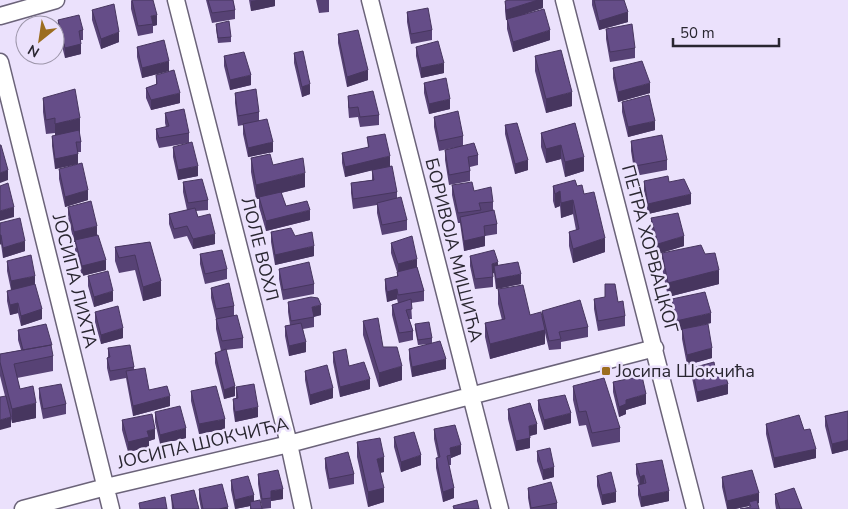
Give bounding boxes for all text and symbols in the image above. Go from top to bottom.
north arrow [15,15,65,65]
scale bar [673,15,779,47]
text: 50 m [680,23,715,43]
text: N [24,40,43,62]
street label: БОРИВОЈА МИШИЋА [420,156,488,344]
street label: ПЕТРА ХОРВАЦКОГ [616,162,684,336]
street label: ЛОЛЕ ВОХЛ [236,195,284,303]
street label: ЈОСИПА ЛИХТА [47,211,103,350]
place label: Јосипа Шокчића [615,359,755,383]
marker: Јосипа Шокчића [600,365,612,377]
street label: ЈОСИПА ШОКЧИЋА [114,412,291,475]

